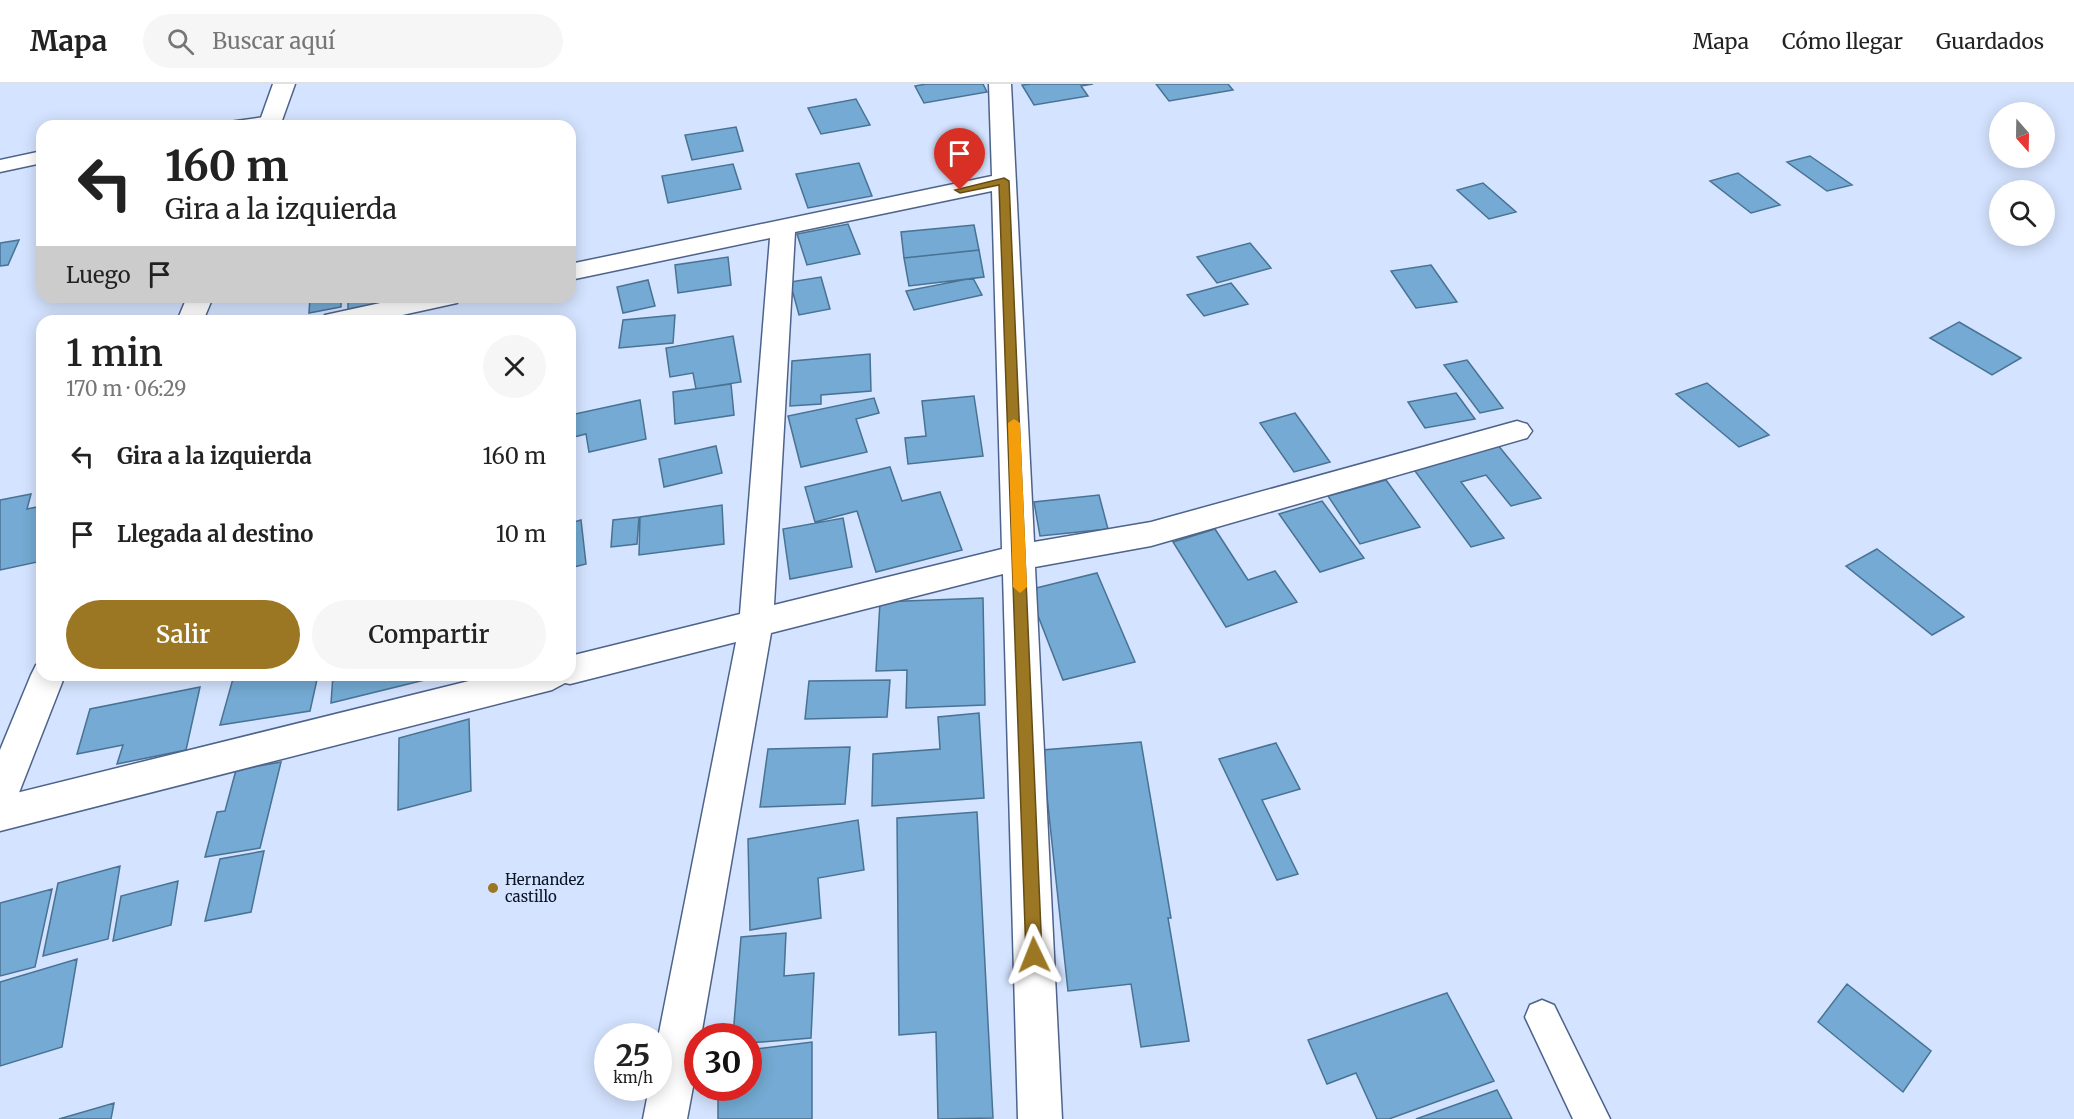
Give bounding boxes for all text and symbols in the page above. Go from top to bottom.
search box [143,14,563,68]
text: Mapa [30,23,107,59]
icon: search [164,25,197,58]
text: Buscar aquí [212,27,335,55]
text: Mapa [1693,28,1749,55]
text: Cómo llegar [1782,28,1903,55]
text: Guardados [1936,28,2044,55]
north arrow [1989,102,2055,168]
map controls [1989,102,2055,246]
pin [934,128,985,190]
icon: arrive [943,137,976,170]
text: 160 m [165,140,289,192]
icon: left [66,144,144,222]
button: search [1989,180,2055,246]
text: Gira a la izquierda [165,192,397,226]
icon: arrive [143,258,176,291]
text: Luego [66,261,131,289]
text: 1 min [66,331,163,376]
button: close [483,335,546,398]
text: 170 m · 06:29 [66,376,186,401]
icon: left [66,440,99,473]
text: Gira a la izquierda [117,442,312,470]
text: 160 m [482,442,546,470]
icon: arrive [66,518,99,551]
text: Llegada al destino [117,520,313,548]
text: 10 m [496,520,546,548]
button: Salir [66,600,300,669]
button: Compartir [312,600,546,669]
place label: Hernandez castillo [505,870,584,906]
marker: Hernandez castillo [486,881,500,895]
position arrow [1002,923,1066,987]
speed limit sign: 30 [684,1023,762,1101]
text: 25 [616,1036,650,1074]
text: km/h [613,1068,653,1087]

